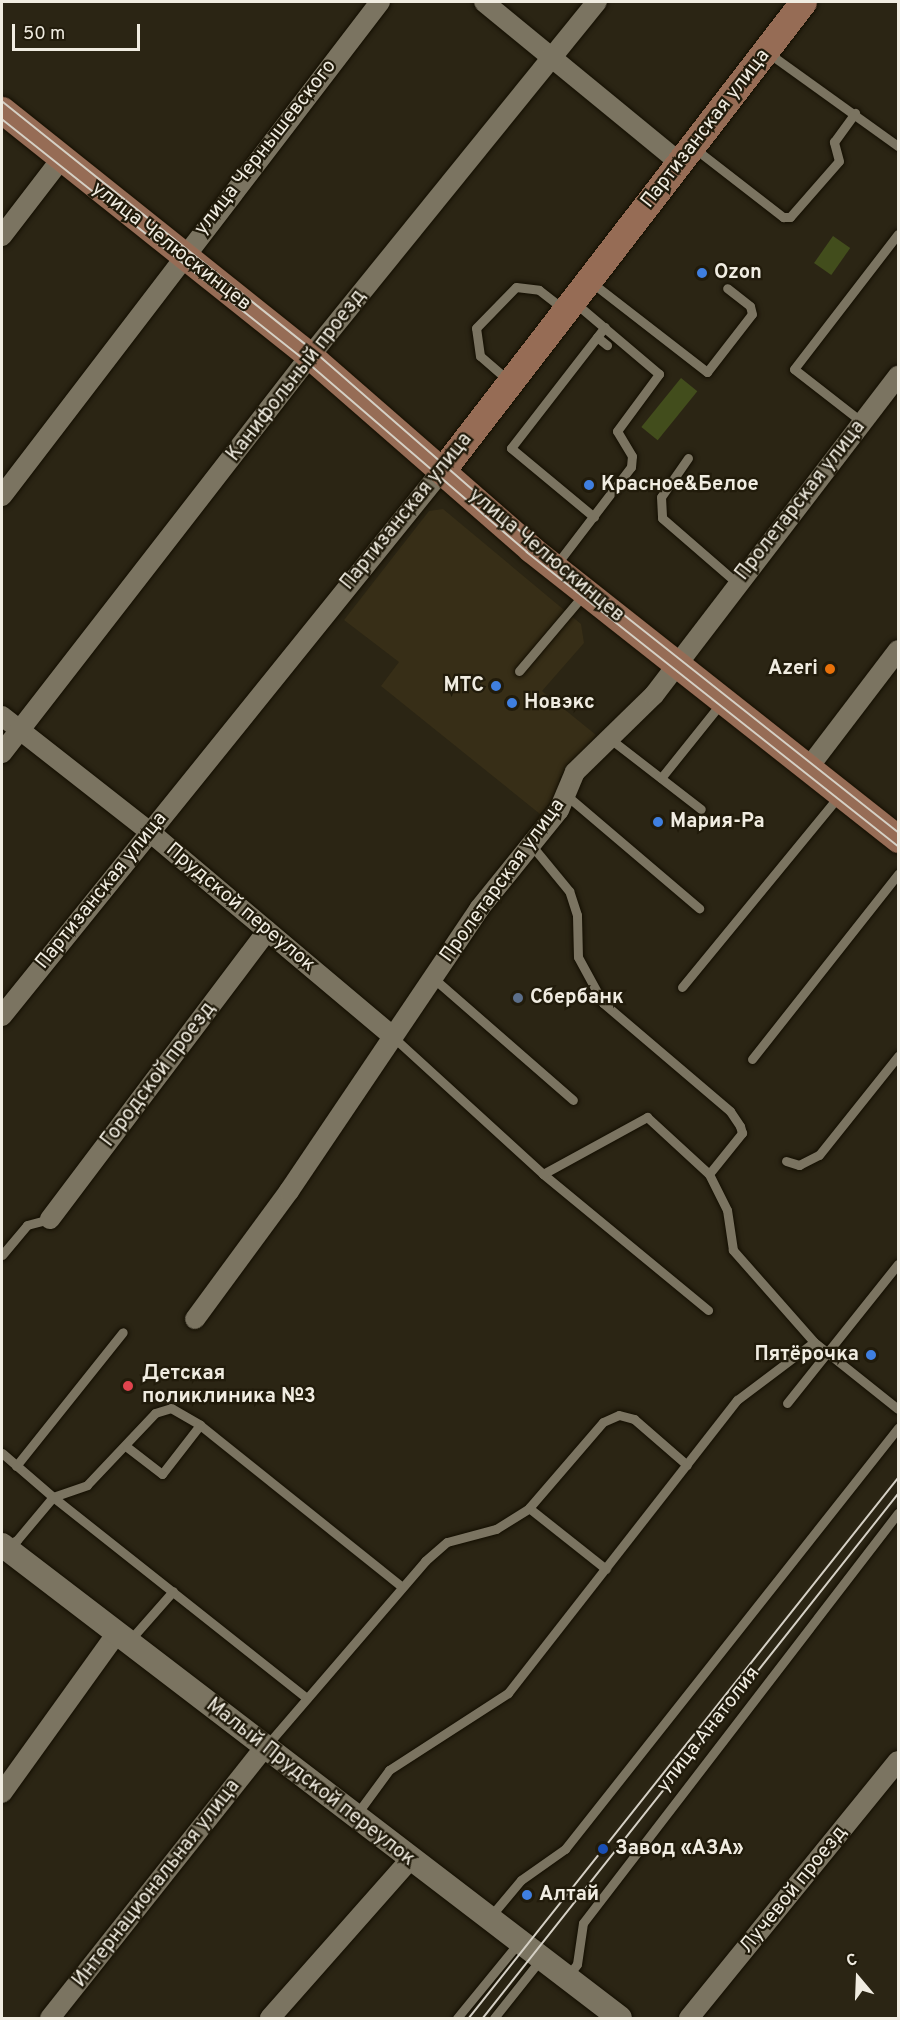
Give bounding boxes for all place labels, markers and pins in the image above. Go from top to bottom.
place label: Ozon [714,261,762,285]
marker: Ozon [695,266,709,280]
place label: Красное&Белое [601,473,759,497]
marker: Красное&Белое [582,478,596,492]
place label: Azeri [768,657,818,681]
marker: Azeri [823,662,837,676]
place label: МТС [443,674,484,698]
marker: МТС [489,679,503,693]
place label: Новэкс [524,691,595,715]
marker: Новэкс [505,696,519,710]
place label: Мария-Ра [670,810,765,834]
marker: Мария-Ра [651,815,665,829]
place label: Сбербанк [530,986,624,1010]
marker: Сбербанк [511,991,525,1005]
place label: Пятёрочка [754,1343,859,1367]
marker: Пятёрочка [864,1348,878,1362]
place label: Детская поликлиника №3 [142,1362,316,1409]
marker: Детская поликлиника №3 [119,1377,137,1395]
place label: Завод «АЗА» [615,1837,744,1861]
marker: Завод «АЗА» [596,1842,610,1856]
place label: Алтай [539,1883,599,1907]
marker: Алтай [520,1888,534,1902]

